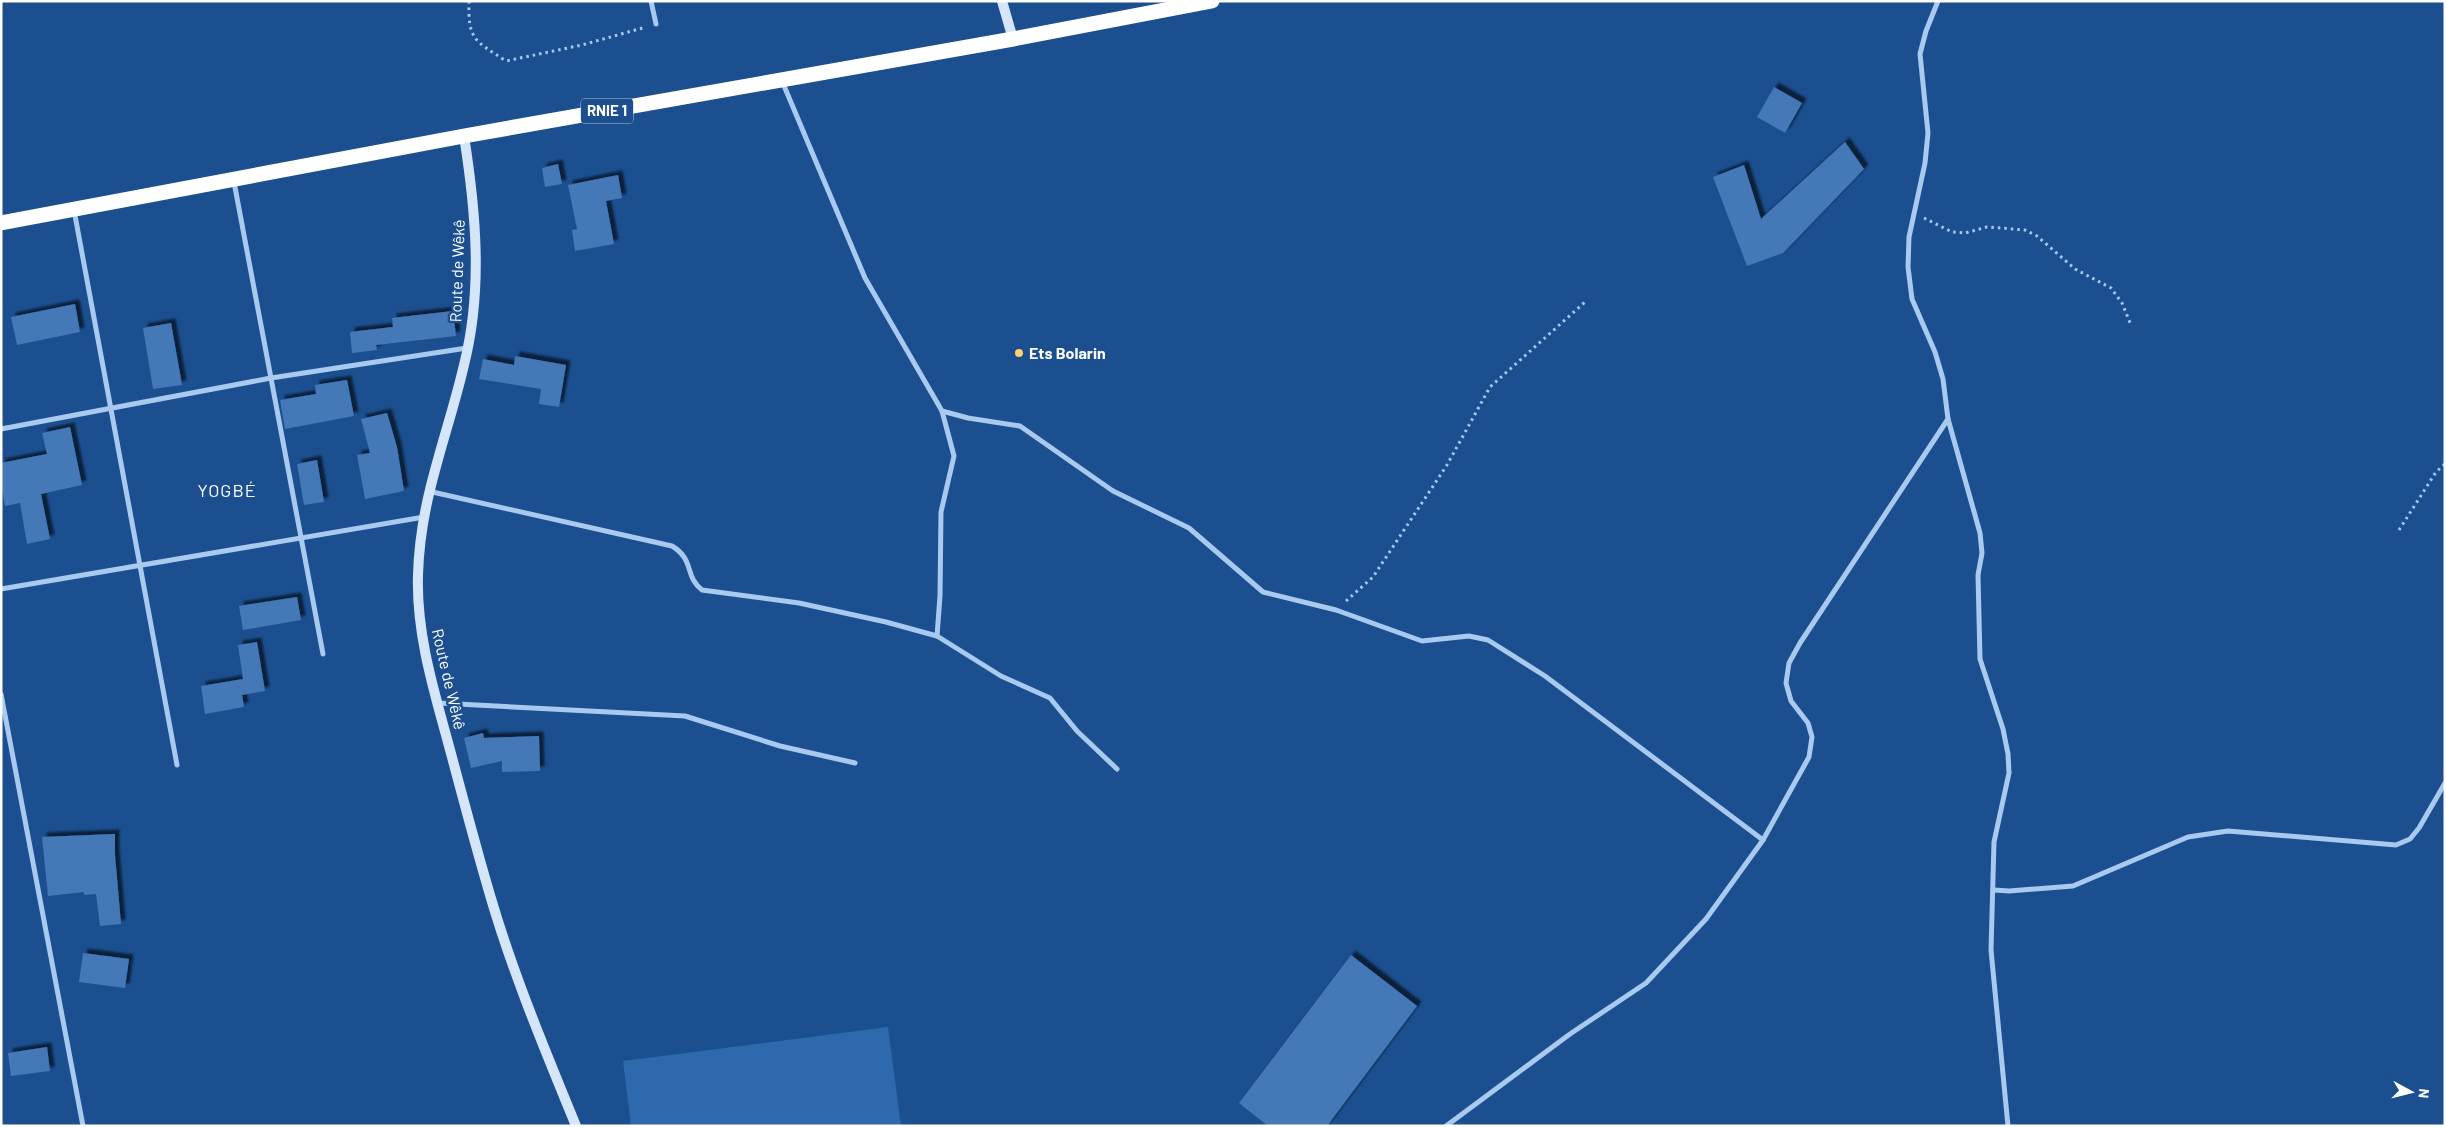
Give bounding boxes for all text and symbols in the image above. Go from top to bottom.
road number: RNIE 1 [581,98,633,124]
street label: Route de Wêkê [445,219,468,323]
place label: Ets Bolarin [1029,343,1106,362]
marker: Ets Bolarin [1013,347,1025,359]
district label: YOGBÉ [197,479,257,501]
street label: Route de Wêkê [429,627,470,731]
north arrow [2386,1067,2436,1117]
text: N [2415,1088,2433,1099]

